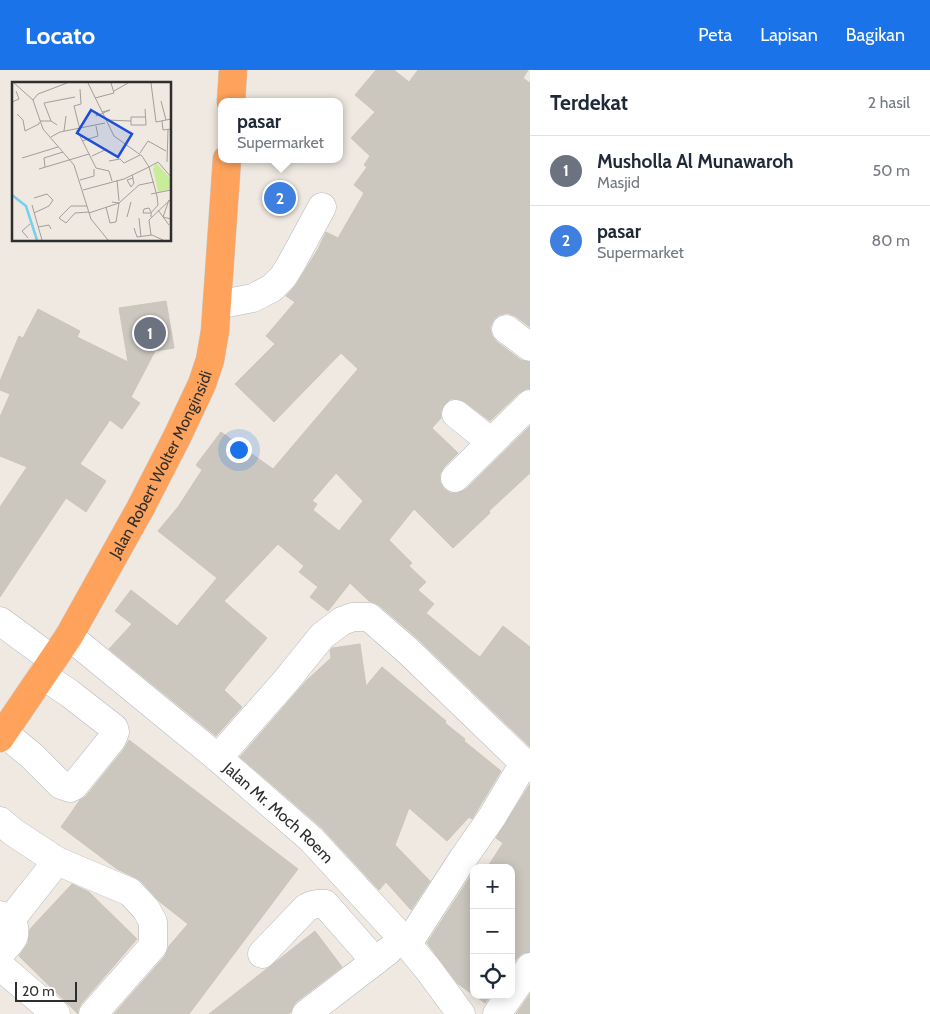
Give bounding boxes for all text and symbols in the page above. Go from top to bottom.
text: Locato [25,21,95,50]
text: Peta [698,24,732,46]
text: Lapisan [760,24,818,46]
text: Bagikan [846,24,905,46]
inset map [12,82,171,241]
text: Terdekat [550,90,628,115]
text: 2 hasil [868,93,910,112]
popup [218,98,343,163]
text: pasar [237,110,281,133]
text: Supermarket [237,133,324,152]
text: Musholla Al Munawaroh [597,150,793,173]
text: 1 [563,161,569,180]
text: 50 m [873,161,910,180]
text: Masjid [597,173,640,192]
pin: 2 [264,179,296,217]
text: pasar [597,220,641,243]
text: 2 [562,231,570,250]
text: 80 m [872,231,910,250]
text: Supermarket [597,243,684,262]
pin: 1 [134,314,166,352]
street label: Jalan Robert Wolter Monginsidi [105,368,216,562]
your location [226,437,252,463]
street label: Jalan Mr. Moch Roem [219,758,337,867]
map controls [470,864,515,999]
button: + [470,864,515,909]
button: − [470,909,515,954]
button: locate [470,954,515,999]
scale bar [15,979,78,1002]
text: 20 m [22,982,55,1000]

